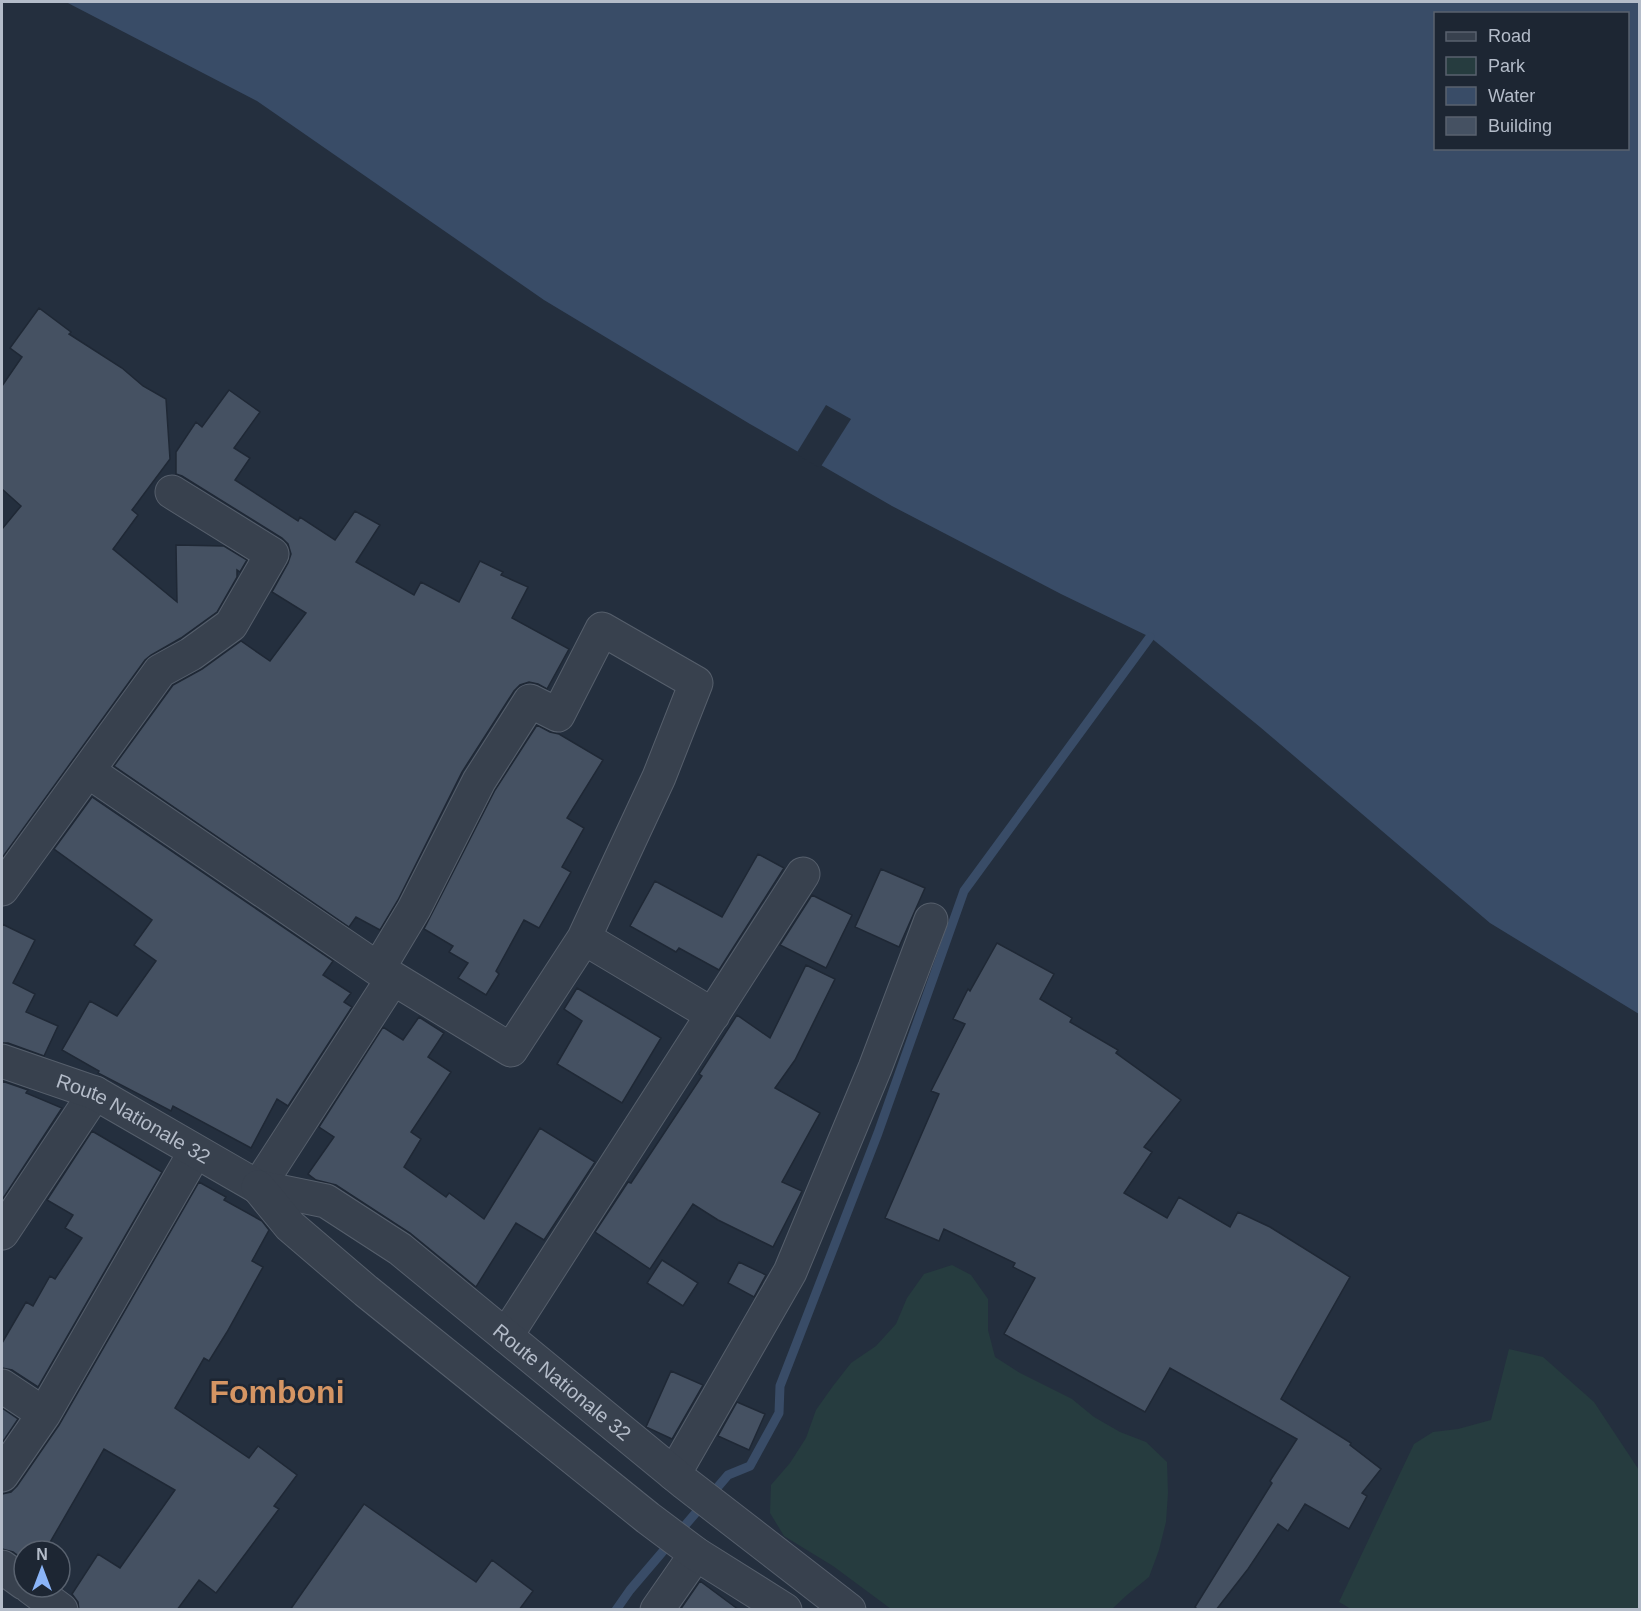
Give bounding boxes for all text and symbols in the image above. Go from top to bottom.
legend [1434,12,1629,150]
text: Road [1488,26,1531,46]
text: Park [1488,56,1526,76]
text: Water [1488,86,1535,106]
text: Building [1488,116,1552,136]
street label: Route Nationale 32 [54,1070,214,1168]
street label: Route Nationale 32 [489,1319,635,1445]
district label: Fomboni [209,1374,345,1410]
north arrow [12,1539,72,1599]
text: N [36,1546,48,1563]

